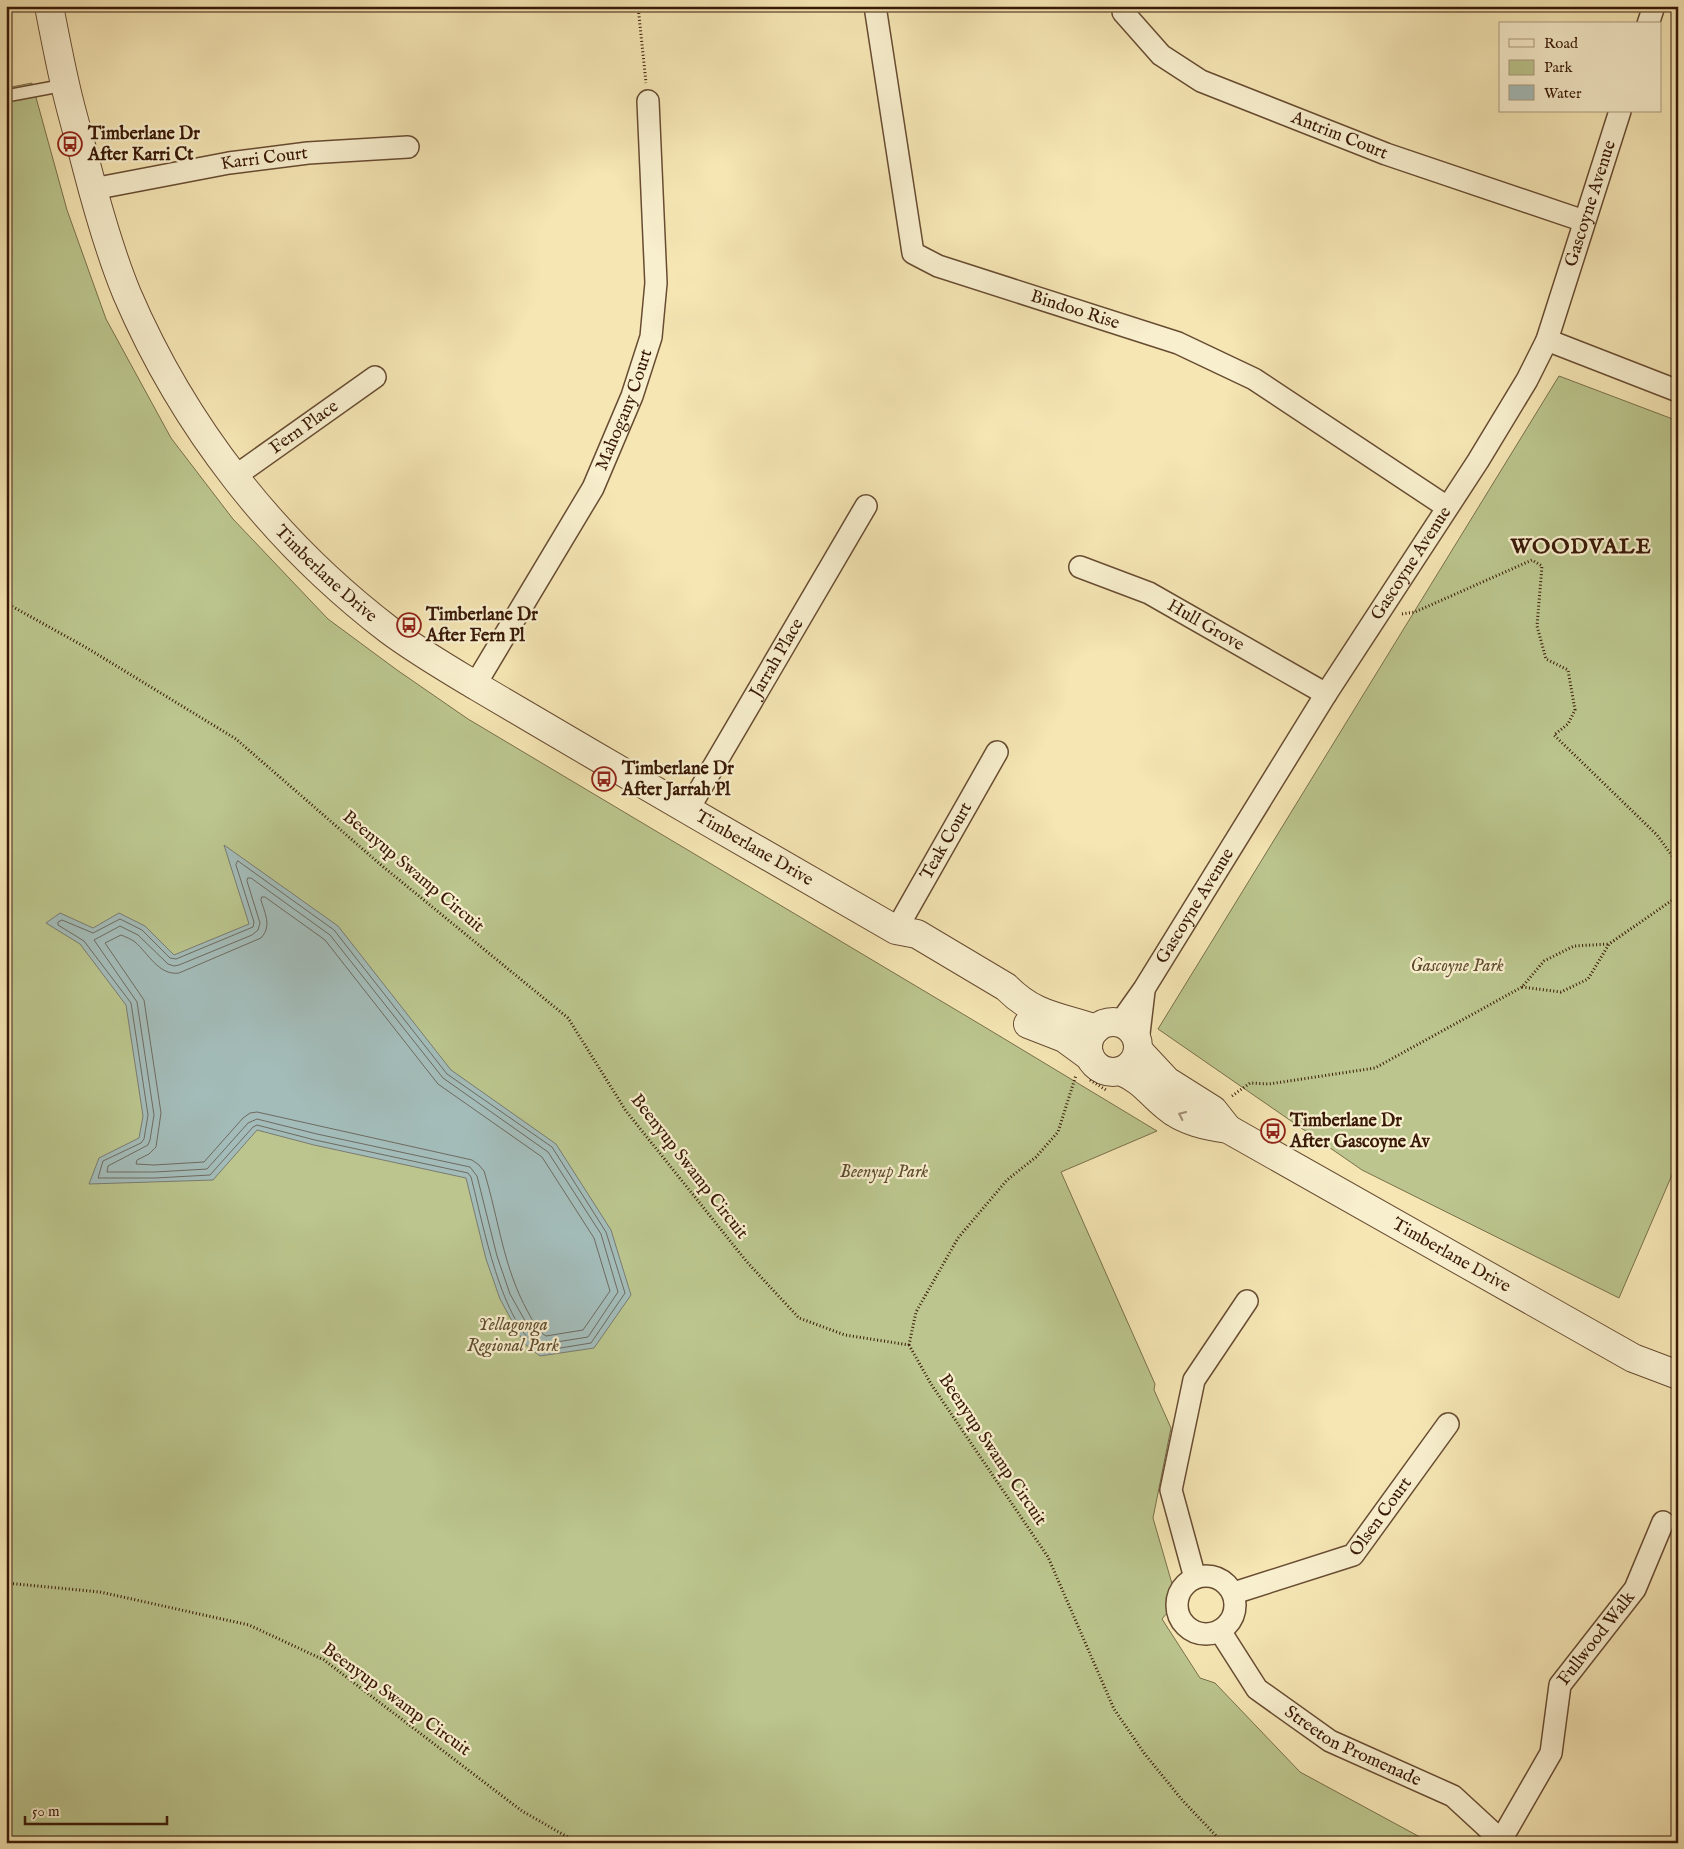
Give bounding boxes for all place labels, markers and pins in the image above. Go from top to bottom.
place label: Timberlane Dr After Karri Ct [87,123,200,167]
bus stop icon: Timberlane Dr After Karri Ct [57,131,83,157]
place label: Timberlane Dr After Fern Pl [425,604,538,648]
bus stop icon: Timberlane Dr After Fern Pl [396,612,422,638]
place label: Timberlane Dr After Jarrah Pl [621,758,734,802]
bus stop icon: Timberlane Dr After Jarrah Pl [591,766,617,792]
place label: Timberlane Dr After Gascoyne Av [1289,1110,1431,1154]
bus stop icon: Timberlane Dr After Gascoyne Av [1260,1118,1286,1144]

